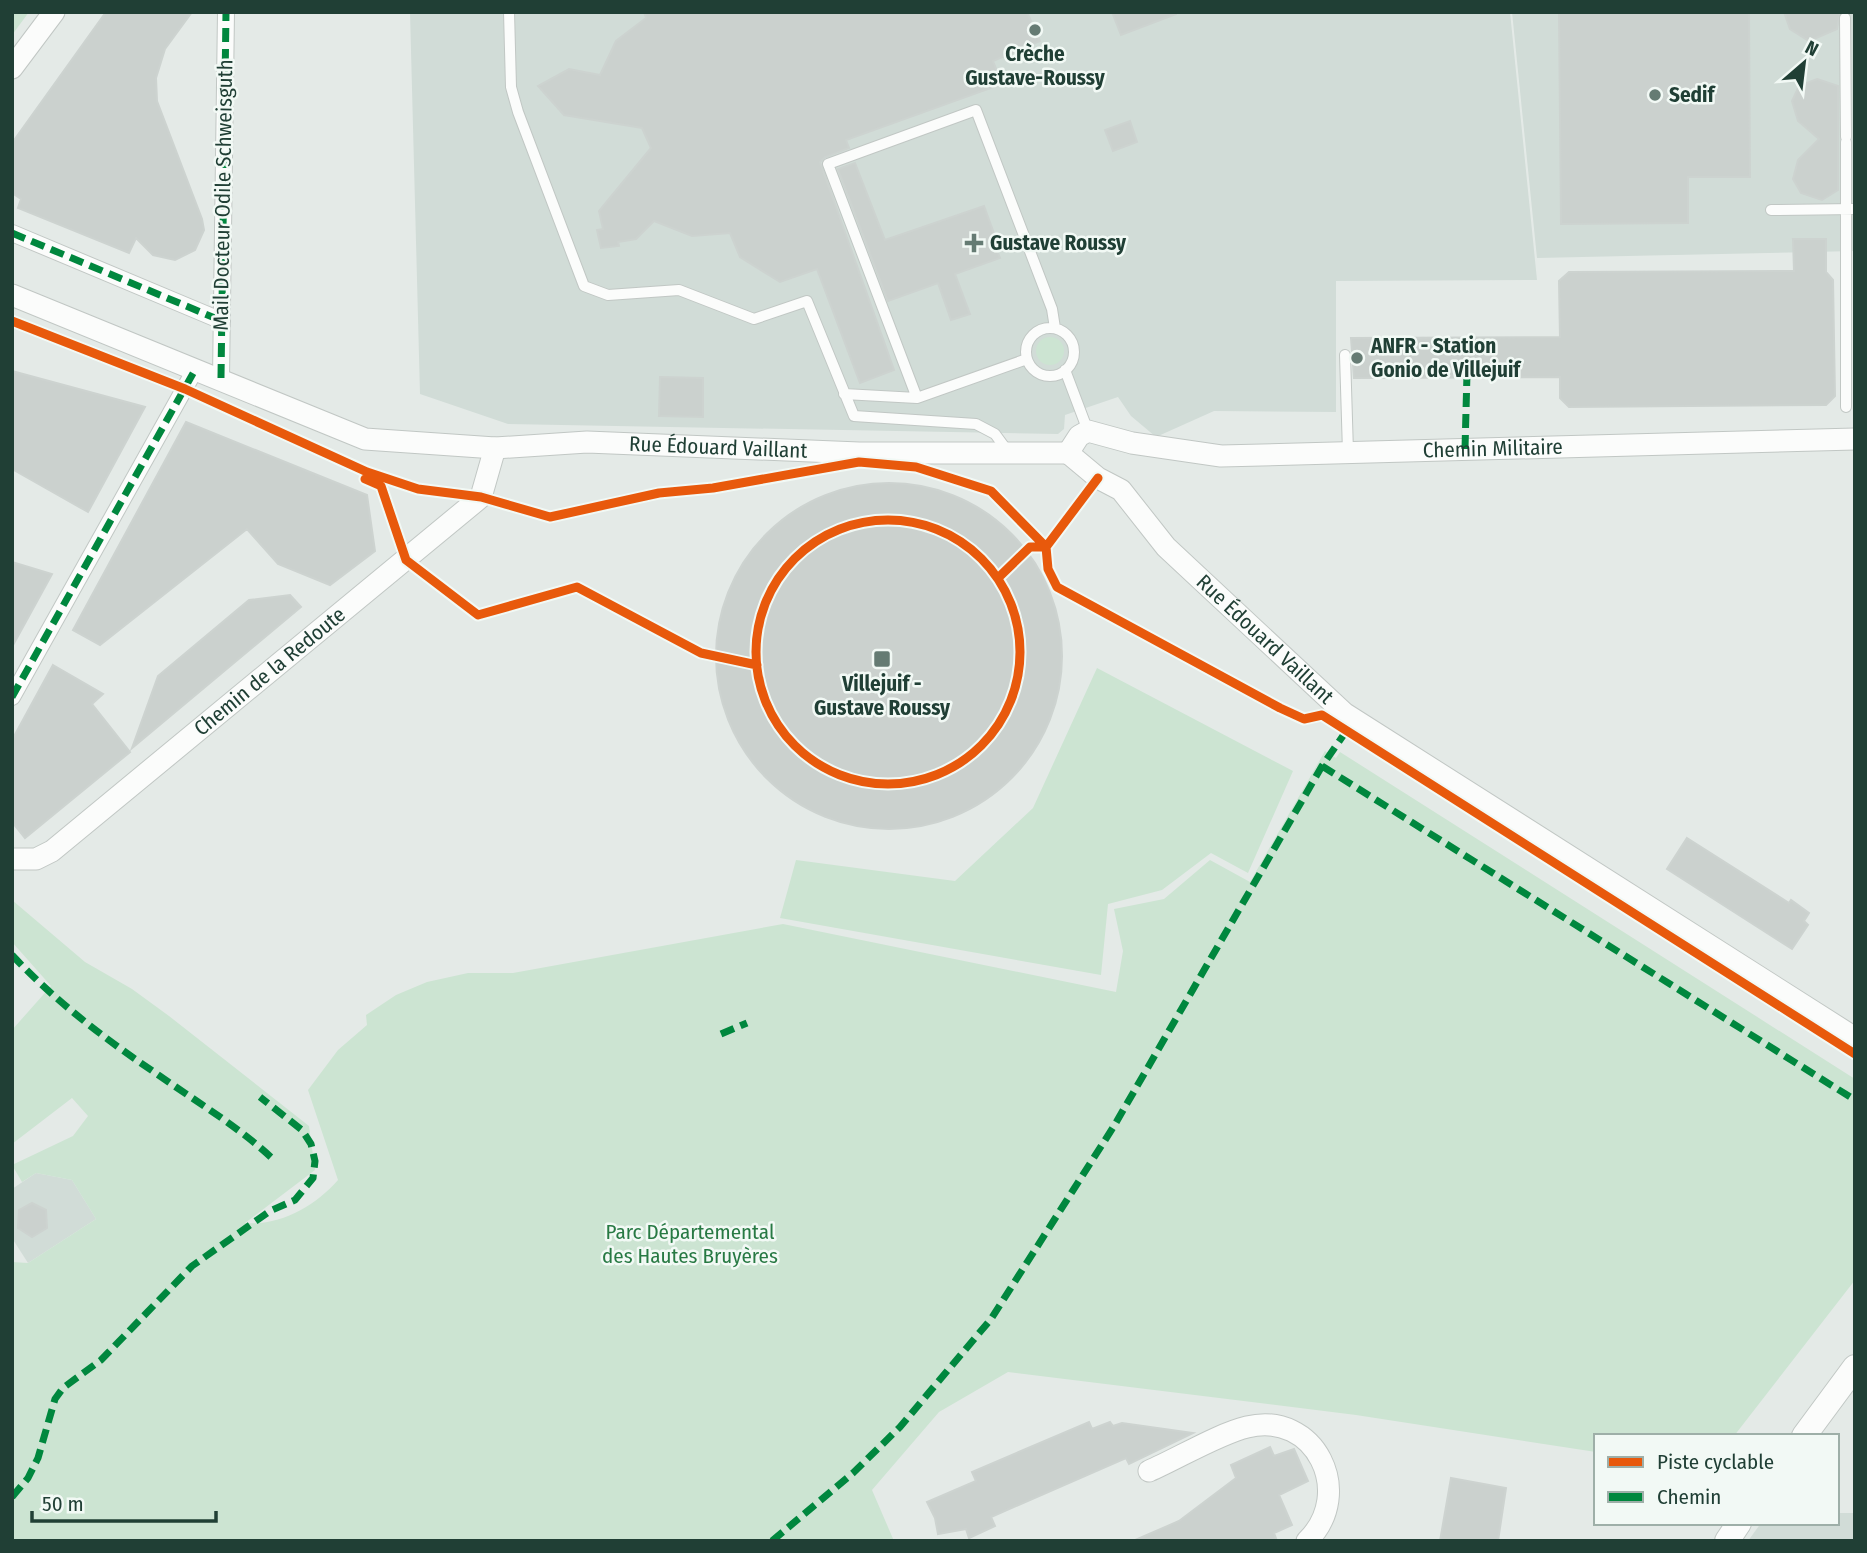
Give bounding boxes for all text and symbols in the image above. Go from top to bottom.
marker: Crèche Gustave-Roussy [1027,22,1043,38]
north arrow [1769,28,1839,98]
text: N [1801,36,1822,61]
place label: Crèche Gustave-Roussy [965,41,1106,91]
street label: Mail Docteur Odile Schweisguth [208,59,238,331]
place label: Sedif [1669,82,1716,108]
marker: Sedif [1647,87,1663,103]
place label: Gustave Roussy [990,230,1127,256]
marker: Gustave Roussy [964,233,984,253]
place label: ANFR - Station Gonio de Villejuif [1370,333,1522,383]
marker: ANFR - Station Gonio de Villejuif [1349,350,1365,366]
street label: Rue Édouard Vaillant [628,431,808,464]
street label: Chemin Militaire [1423,434,1563,464]
street label: Rue Édouard Vaillant [1191,569,1339,710]
street label: Chemin de la Redoute [189,601,351,741]
marker: Villejuif - Gustave Roussy [872,649,892,669]
place label: Villejuif - Gustave Roussy [814,671,951,721]
park label: Parc Départemental des Hautes Bruyères [602,1219,778,1269]
legend [1594,1434,1839,1525]
text: Piste cyclable [1657,1449,1774,1475]
scale bar [32,1480,215,1524]
text: Chemin [1657,1484,1721,1510]
text: 50 m [42,1491,84,1517]

